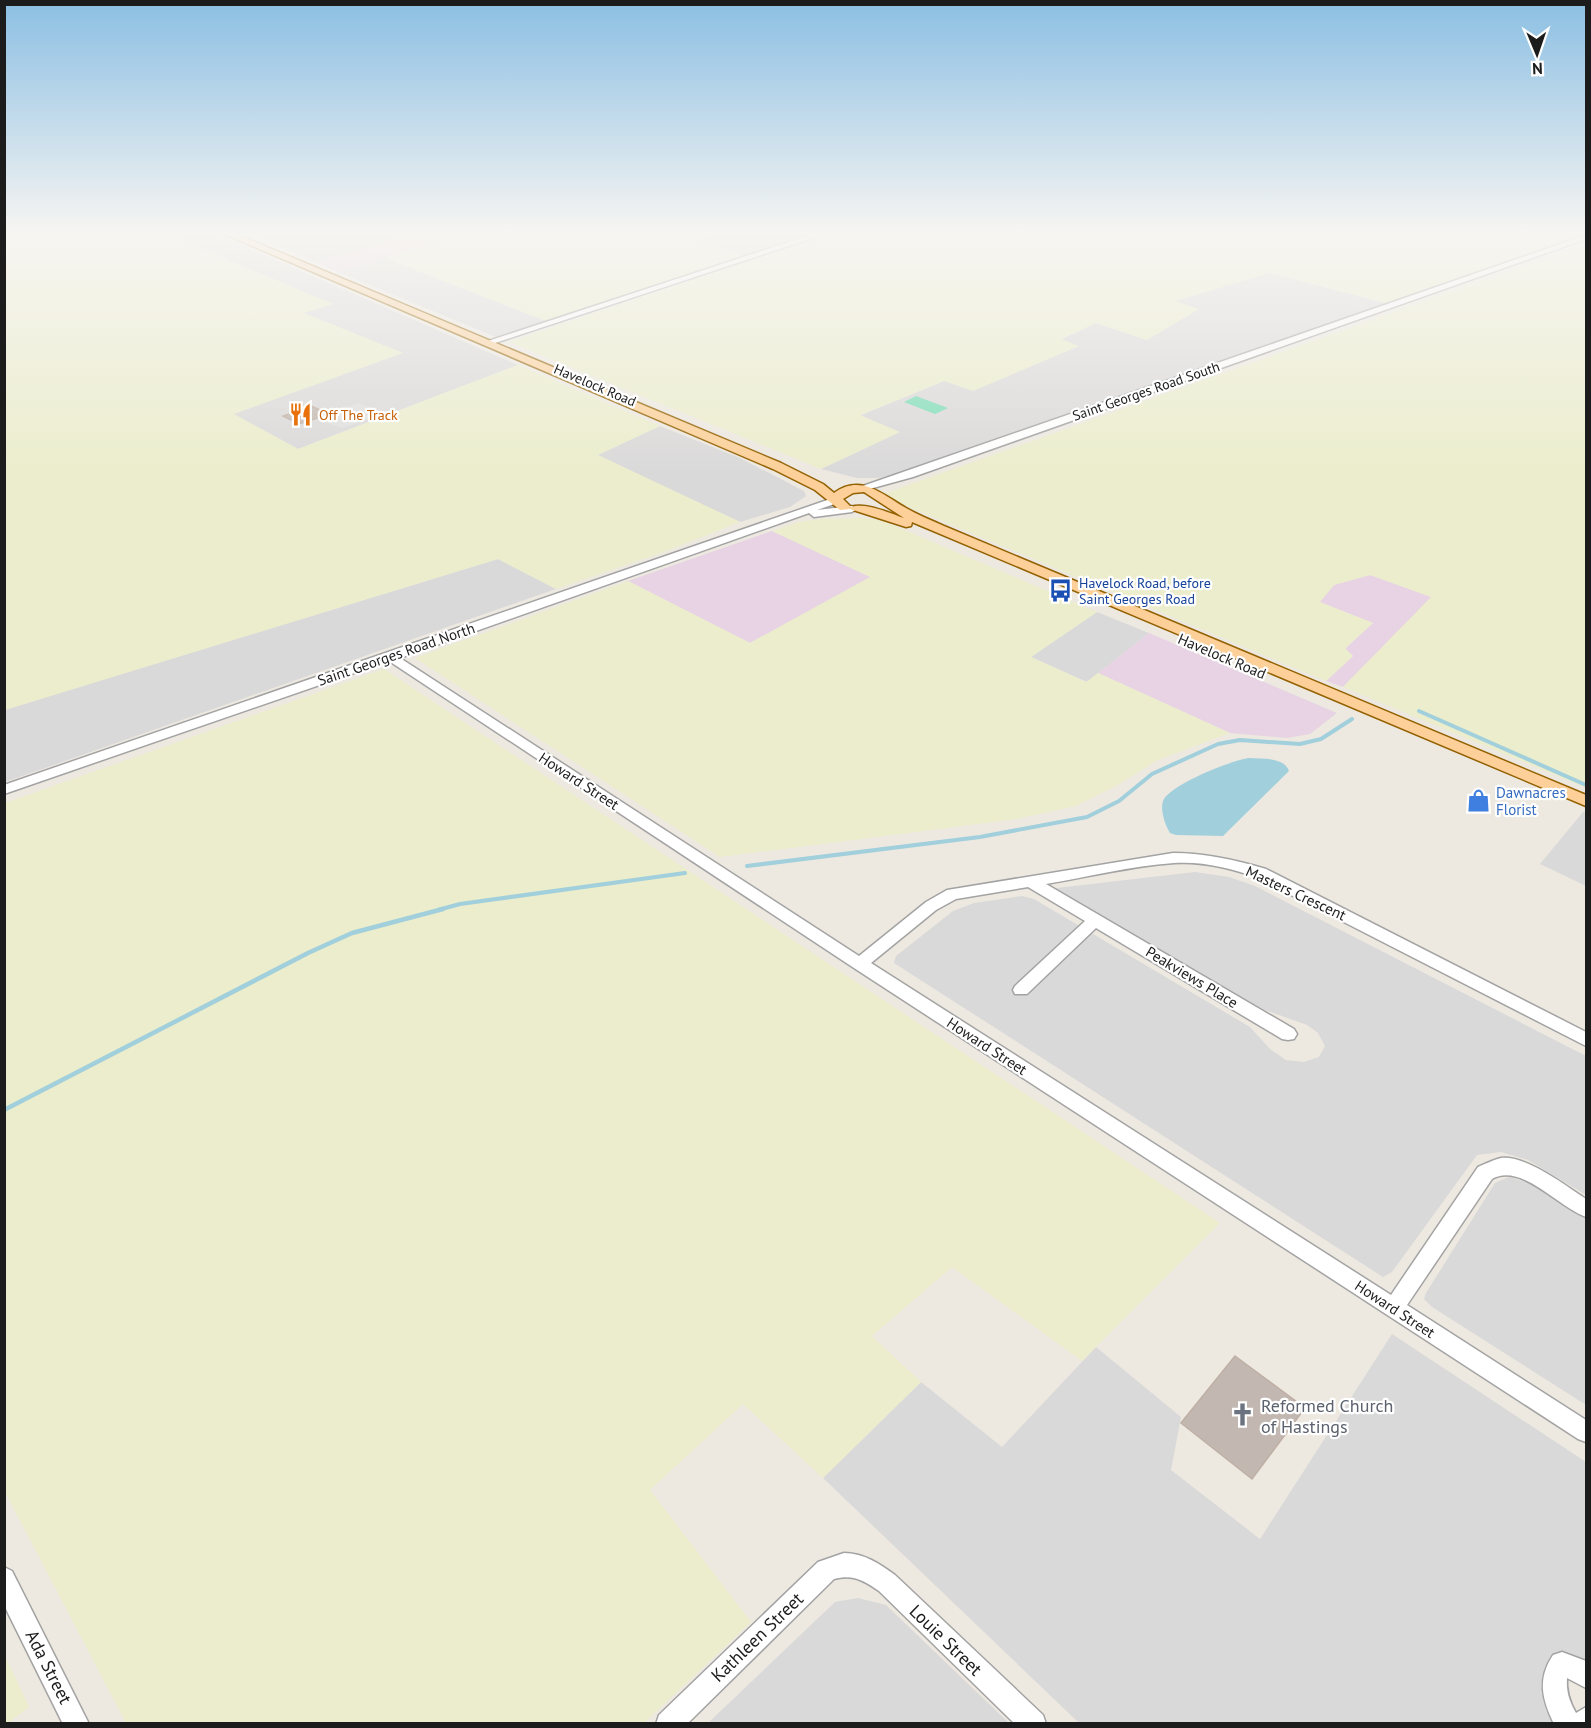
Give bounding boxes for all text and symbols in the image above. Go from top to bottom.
north arrow [1507,24,1567,84]
text: N [1532,59,1543,79]
street label: Saint Georges Road South [1070,357,1222,425]
street label: Havelock Road [551,360,639,410]
restaurant icon: Off The Track [288,402,314,428]
place label: Off The Track [319,406,398,424]
place label: Havelock Road, before Saint Georges Road [1079,574,1211,608]
bus stop icon: Havelock Road, before Saint Georges Road [1048,578,1074,604]
street label: Saint Georges Road North [315,618,477,690]
street label: Havelock Road [1175,629,1269,683]
street label: Howard Street [535,748,623,814]
place label: Dawnacres Florist [1496,783,1566,819]
shop icon: Dawnacres Florist [1465,788,1491,814]
street label: Masters Crescent [1243,862,1349,924]
street label: Peakviews Place [1142,942,1242,1012]
street label: Howard Street [943,1013,1031,1079]
street label: Howard Street [1351,1276,1439,1342]
place label: Reformed Church of Hastings [1261,1394,1393,1438]
church icon: Reformed Church of Hastings [1230,1402,1256,1428]
street label: Kathleen Street [706,1587,808,1687]
street label: Louie Street [905,1600,987,1680]
street label: Ada Street [21,1626,77,1708]

